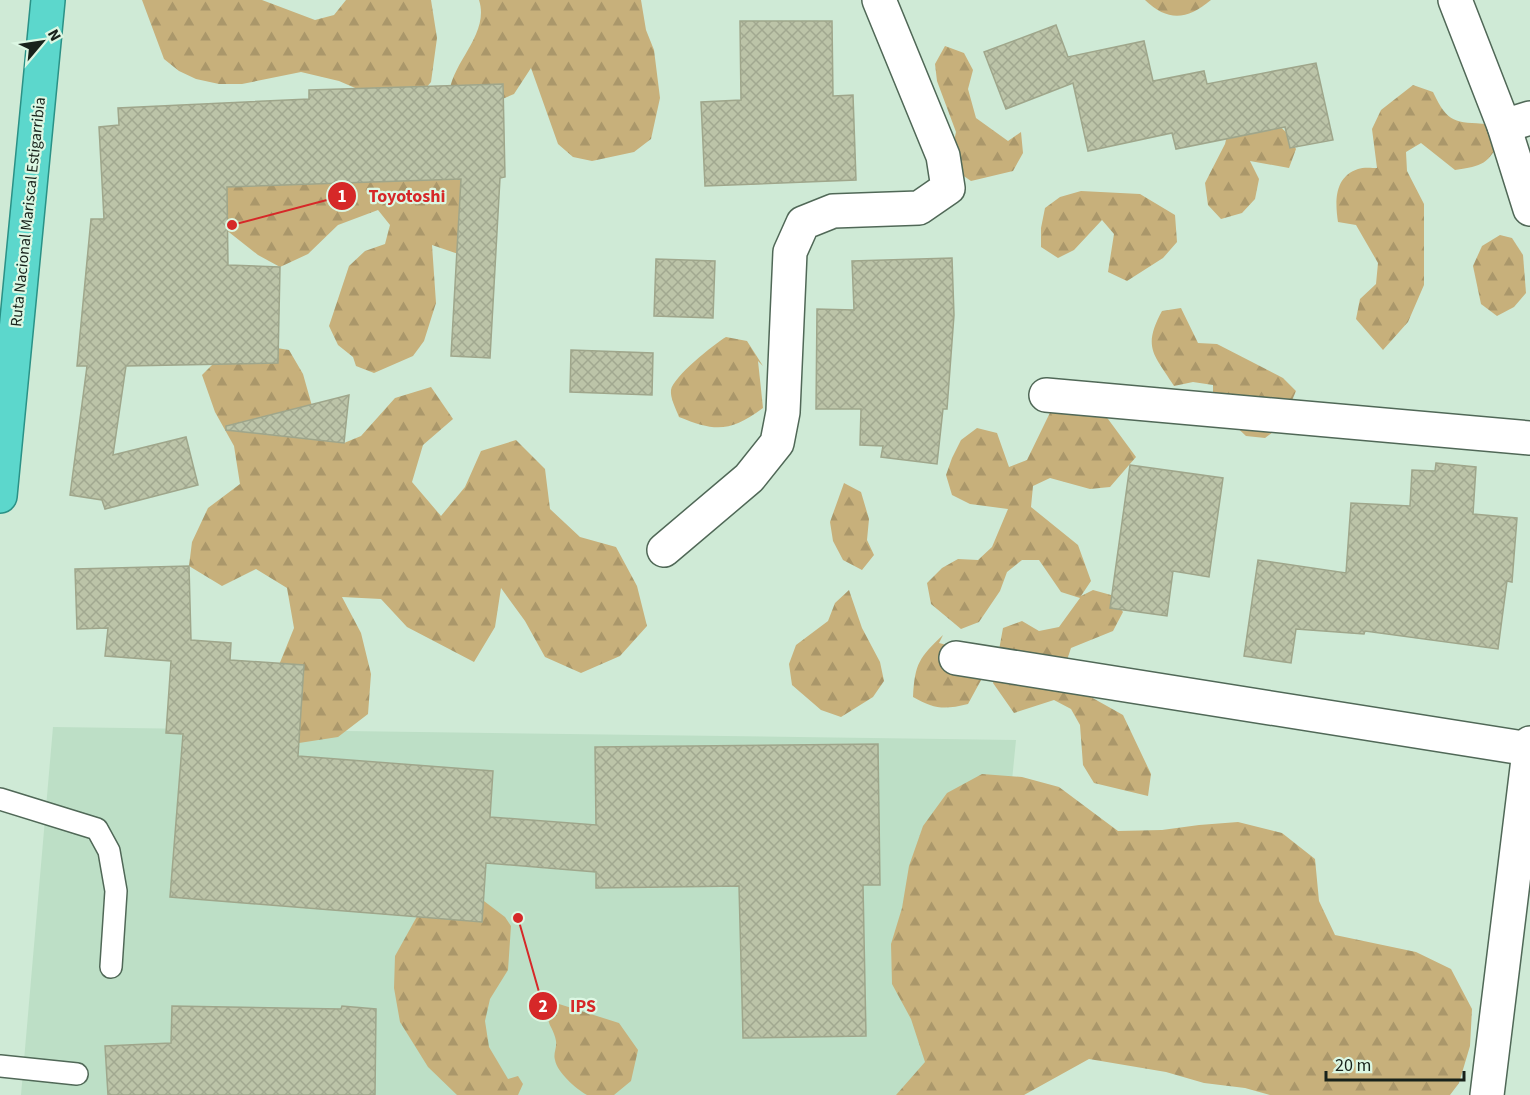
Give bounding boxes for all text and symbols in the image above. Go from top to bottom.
north arrow [12,12,72,72]
text: N [42,25,66,45]
street label: Ruta Nacional Mariscal Estigarribia [5,96,51,328]
callout: Toyotoshi [327,178,458,214]
text: 1 [337,184,347,209]
text: Toyotoshi [369,184,445,209]
callout: IPS [528,988,608,1024]
text: 2 [538,994,548,1019]
text: IPS [570,994,596,1019]
scale bar [1326,1044,1464,1082]
text: 20 m [1335,1053,1371,1078]

